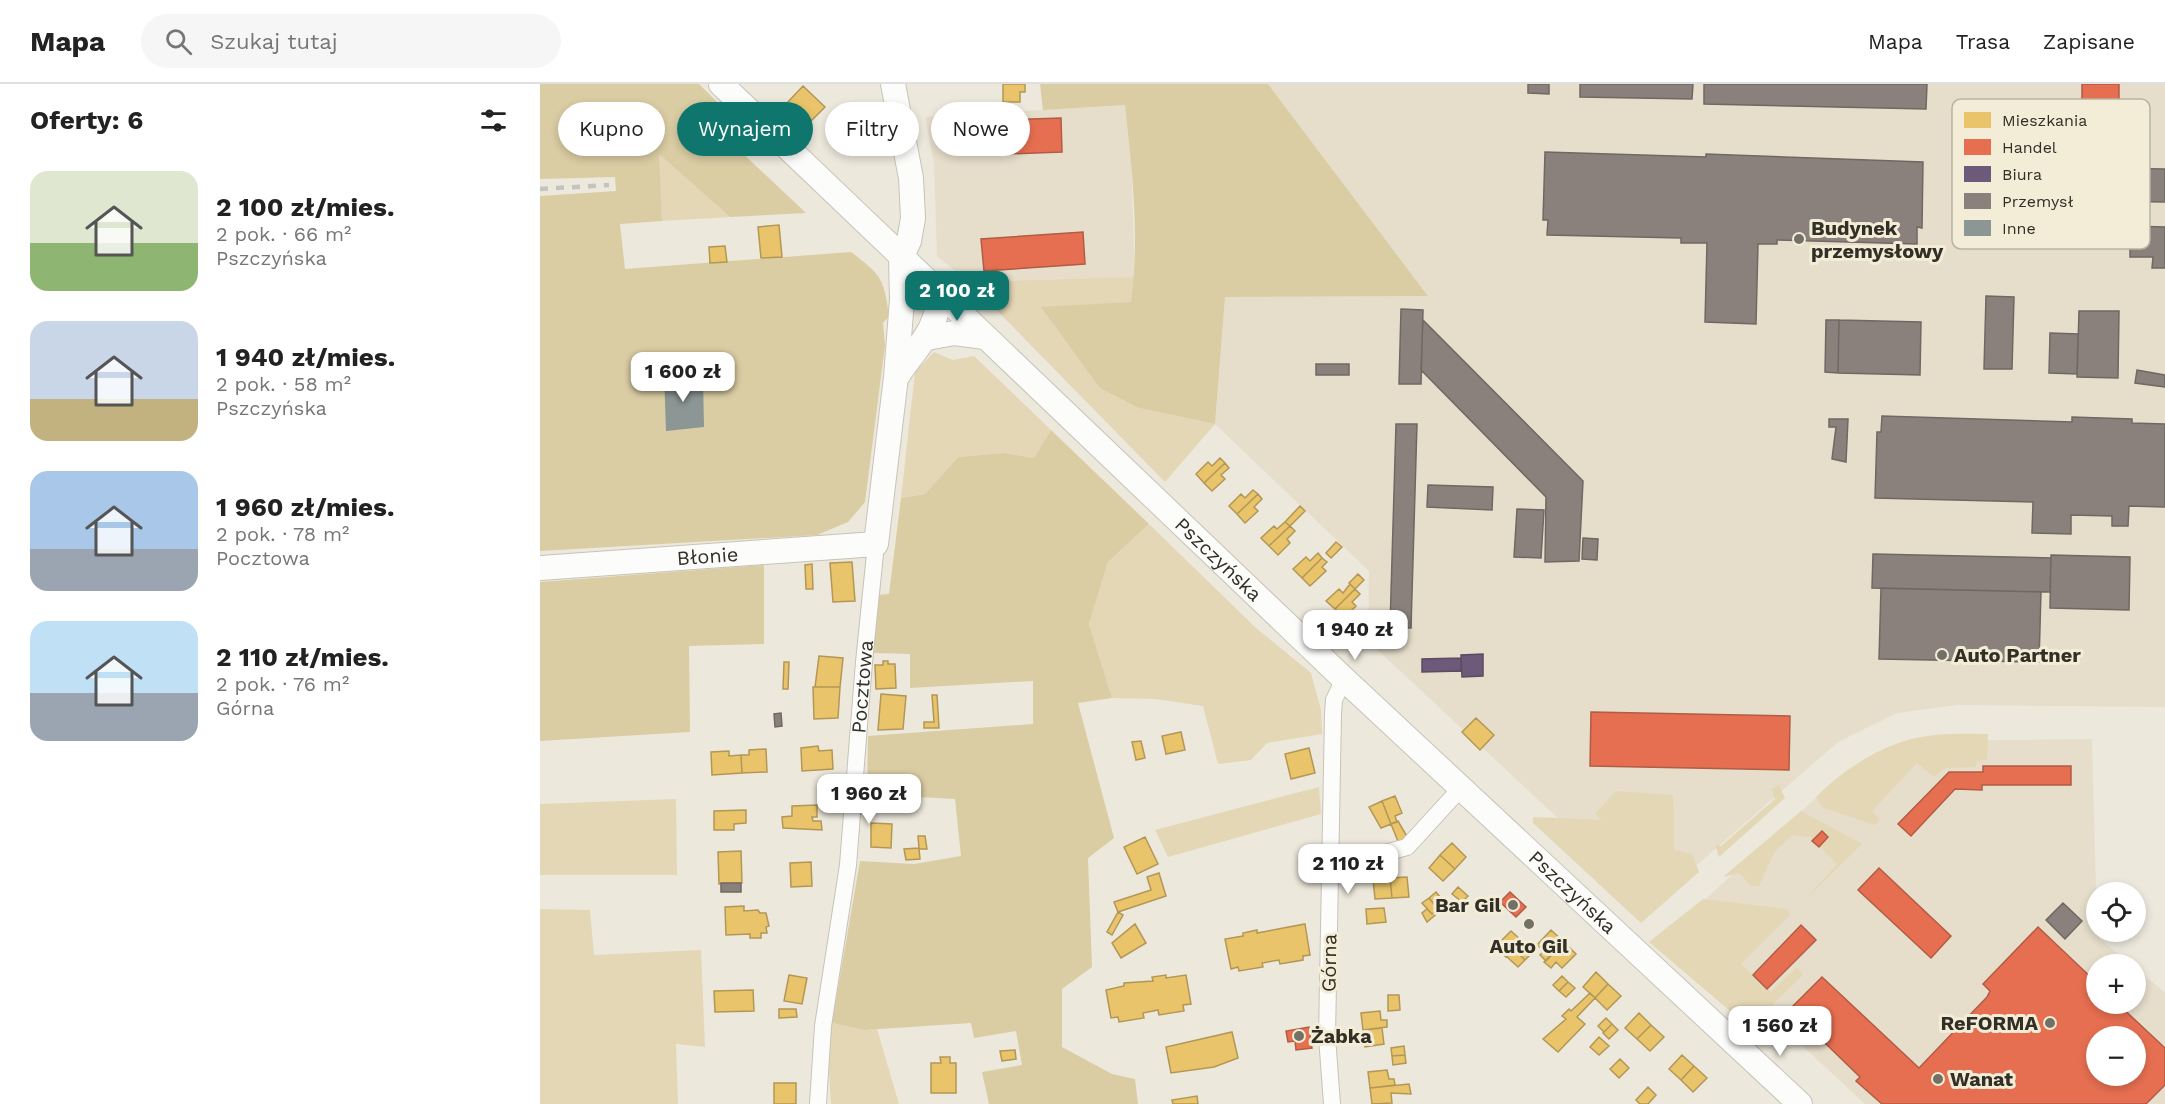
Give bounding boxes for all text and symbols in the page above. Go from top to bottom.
search box [141,14,561,68]
text: Mapa [30,25,105,58]
icon: search [162,25,195,58]
text: Szukaj tutaj [210,29,338,54]
text: Mapa [1868,29,1923,54]
text: Trasa [1956,29,2010,54]
text: Zapisane [2043,29,2135,54]
legend [1952,99,2150,249]
chip: Kupno [558,102,665,156]
chip: Wynajem [677,102,813,156]
chip: Filtry [825,102,919,156]
chip: Nowe [931,102,1030,156]
icon: filters [477,104,510,137]
text: Oferty: 6 [30,105,143,135]
text: Mieszkania [2002,111,2087,130]
text: Handel [2002,138,2057,157]
text: Biura [2002,165,2042,184]
text: 2 100 zł/mies. [216,192,394,222]
text: Przemysł [2002,192,2073,211]
icon: home [78,195,150,267]
place label: Budynek przemysłowy [1811,216,1944,263]
text: Inne [2002,219,2036,238]
text: 2 pok. · 66 m² [216,222,351,246]
marker: Budynek przemysłowy [1792,232,1806,246]
text: Pszczyńska [216,246,327,270]
pin: 2 100 zł [895,271,1019,322]
text: 2 100 zł [919,278,995,302]
text: 1 940 zł/mies. [216,342,395,372]
icon: home [78,345,150,417]
pin: 1 600 zł [621,352,745,403]
text: 1 600 zł [645,359,721,383]
text: 2 pok. · 58 m² [216,372,351,396]
text: Pszczyńska [216,396,327,420]
text: 1 960 zł/mies. [216,492,394,522]
icon: home [78,495,150,567]
street label: Pszczyńska [1170,512,1267,606]
text: 2 pok. · 78 m² [216,522,349,546]
street label: Błonie [676,542,739,570]
text: Pocztowa [216,546,310,570]
pin: 1 940 zł [1293,610,1417,661]
text: 1 940 zł [1317,617,1393,641]
street label: Pocztowa [846,639,878,734]
text: 2 110 zł/mies. [216,642,389,672]
place label: Auto Partner [1954,643,2081,667]
icon: home [78,645,150,717]
marker: Auto Partner [1935,648,1949,662]
text: 2 pok. · 76 m² [216,672,349,696]
text: Górna [216,696,274,720]
pin: 1 960 zł [807,774,931,825]
text: 1 960 zł [831,781,907,805]
pin: 2 110 zł [1286,844,1410,895]
street label: Pszczyńska [1524,845,1621,939]
text: 2 110 zł [1312,851,1384,875]
map controls [2086,882,2146,1086]
button: locate [2086,882,2146,942]
place label: Bar Gil [1435,893,1501,917]
marker: Bar Gil [1506,898,1520,912]
marker: Auto Gil [1522,917,1536,931]
street label: Górna [1316,934,1342,992]
place label: Auto Gil [1489,934,1569,958]
button: + [2086,954,2146,1014]
pin: 1 560 zł [1718,1006,1842,1057]
place label: ReFORMA [1940,1011,2038,1035]
text: 1 560 zł [1742,1013,1818,1037]
marker: ReFORMA [2043,1016,2057,1030]
place label: Żabka [1311,1024,1372,1048]
button: − [2086,1026,2146,1086]
marker: Żabka [1292,1029,1306,1043]
place label: Wanat [1950,1067,2013,1091]
marker: Wanat [1931,1072,1945,1086]

